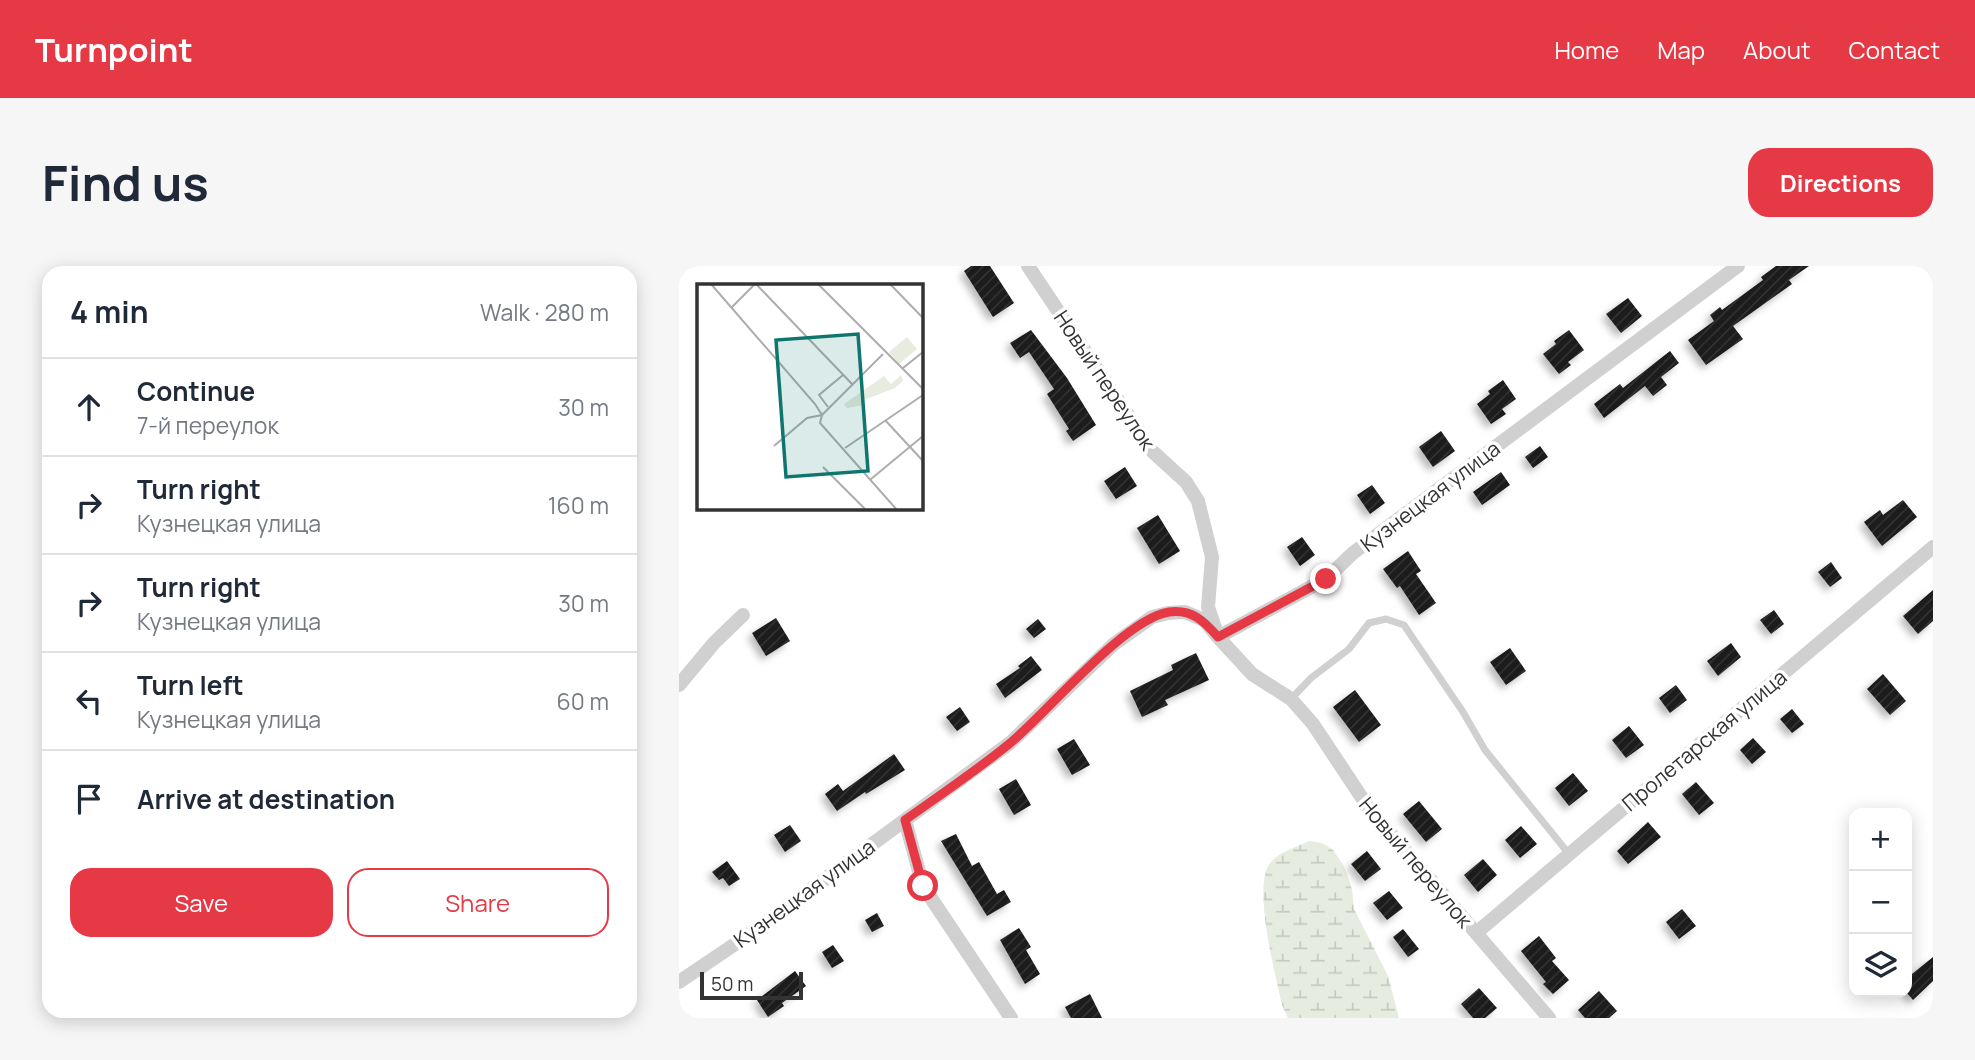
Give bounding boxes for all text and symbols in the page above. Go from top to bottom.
text: Turnpoint [35,27,193,72]
text: Home [1554,33,1619,66]
text: Map [1657,33,1705,66]
text: About [1743,33,1811,66]
text: Contact [1849,33,1940,66]
button: Directions [1748,148,1933,217]
text: Find us [42,149,209,216]
inset map [697,284,922,509]
text: 4 min [70,291,148,332]
text: Walk · 280 m [480,296,609,328]
street label: Новый переулок [1048,305,1162,456]
text: Continue [137,373,255,409]
icon: ahead [70,388,108,426]
text: 30 m [558,391,609,423]
text: 7-й переулок [137,409,279,441]
street label: Кузнецкая улица [1354,434,1506,558]
text: Turn right [137,471,261,507]
icon: right [70,486,108,524]
text: 160 m [548,489,609,521]
text: Кузнецкая улица [137,507,321,539]
route end [1310,563,1341,594]
text: Turn right [137,569,261,605]
icon: right [70,584,108,622]
text: 30 m [558,587,609,619]
text: Кузнецкая улица [137,605,321,637]
street label: Пролетарская улица [1616,663,1792,817]
text: Turn left [137,667,244,703]
icon: left [70,682,108,720]
text: 60 m [557,685,609,717]
text: Кузнецкая улица [137,703,321,735]
icon: arrive [70,780,108,818]
text: Arrive at destination [137,781,395,817]
street label: Новый переулок [1353,791,1479,934]
map controls [1849,808,1912,997]
button: + [1849,808,1912,871]
street label: Кузнецкая улица [728,832,880,954]
button: Save [70,868,333,937]
button: Share [347,868,609,937]
route start [907,870,938,901]
button: − [1849,871,1912,934]
button: layers [1849,934,1912,997]
scale bar [700,969,803,1001]
text: 50 m [711,971,753,997]

